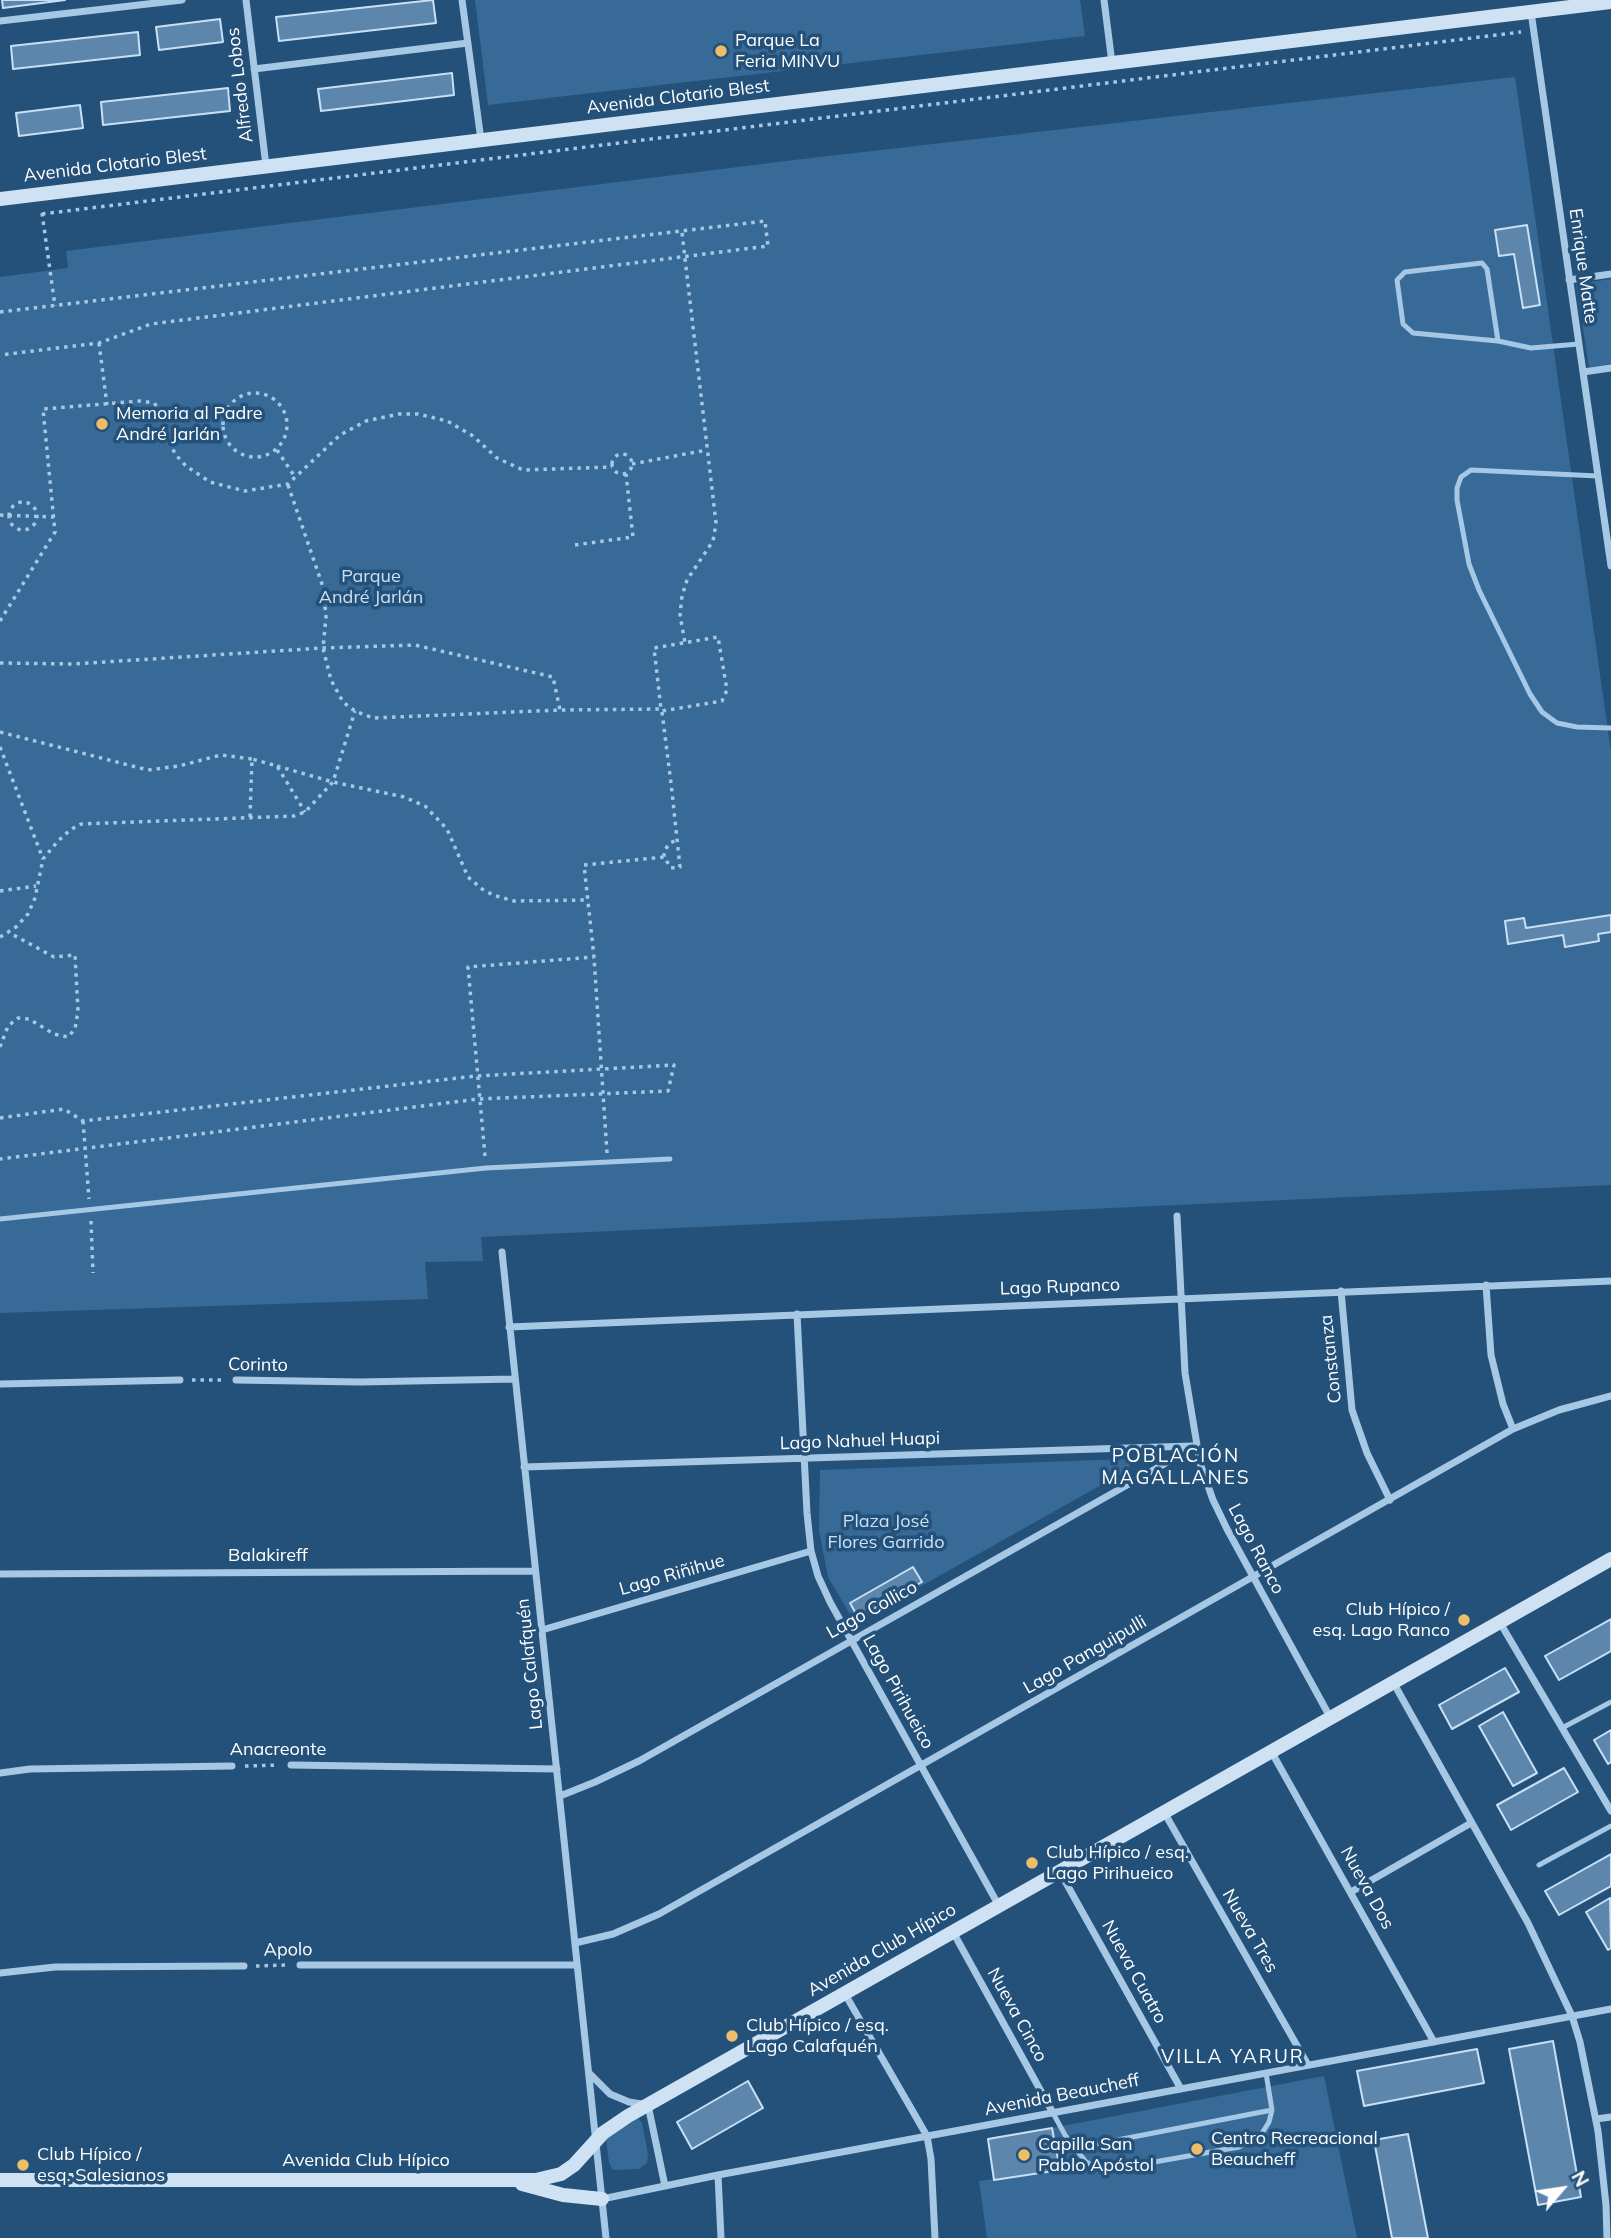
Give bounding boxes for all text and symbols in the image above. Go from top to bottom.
street label: Alfredo Lobos [222,26,258,144]
place label: Parque La Feria MINVU [735,30,840,72]
marker: Parque La Feria MINVU [713,43,729,59]
street label: Avenida Clotario Blest [585,75,771,119]
street label: Avenida Clotario Blest [22,143,208,187]
street label: Enrique Matte [1564,207,1602,325]
place label: Memoria al Padre André Jarlán [116,403,263,446]
marker: Memoria al Padre André Jarlán [94,416,110,432]
park label: Parque André Jarlán [319,566,423,608]
street label: Lago Rupanco [999,1274,1121,1300]
street label: Constanza [1316,1314,1346,1404]
street label: Corinto [228,1354,288,1376]
street label: Lago Nahuel Huapi [779,1427,941,1455]
district label: POBLACIÓN MAGALLANES [1103,1445,1249,1489]
street label: Lago Ranco [1223,1500,1289,1598]
park label: Plaza José Flores Garrido [828,1511,944,1554]
street label: Balakireff [228,1545,308,1567]
street label: Lago Riñihue [617,1550,727,1600]
street label: Lago Collico [823,1576,921,1644]
street label: Lago Calafquén [512,1597,548,1731]
place label: Club Hípico / esq. Lago Ranco [1312,1599,1450,1642]
street label: Lago Panguipulli [1020,1611,1150,1699]
marker: Club Hípico / esq. Lago Ranco [1456,1612,1472,1628]
street label: Lago Pirihueico [858,1631,938,1753]
street label: Anacreonte [230,1739,326,1761]
place label: Club Hípico / esq. Lago Pirihueico [1046,1842,1189,1884]
street label: Nueva Dos [1335,1843,1399,1933]
marker: Club Hípico / esq. Lago Pirihueico [1024,1855,1040,1871]
street label: Nueva Tres [1217,1885,1283,1977]
street label: Avenida Club Hípico [804,1899,960,2001]
street label: Nueva Cuatro [1097,1917,1171,2027]
street label: Apolo [263,1939,313,1961]
street label: Nueva Cinco [982,1964,1052,2066]
place label: Club Hípico / esq. Lago Calafquén [746,2015,889,2058]
marker: Club Hípico / esq. Lago Calafquén [724,2028,740,2044]
district label: VILLA YARUR [1162,2046,1304,2068]
street label: Avenida Beaucheff [983,2069,1141,2121]
place label: Centro Recreacional Beaucheff [1211,2128,1378,2170]
place label: Capilla San Pablo Apóstol [1038,2134,1154,2176]
marker: Centro Recreacional Beaucheff [1189,2141,1205,2157]
place label: Club Hípico / esq. Salesianos [37,2144,165,2186]
marker: Capilla San Pablo Apóstol [1016,2147,1032,2163]
street label: Avenida Club Hípico [282,2150,450,2172]
north arrow [1527,2154,1597,2224]
marker: Club Hípico / esq. Salesianos [15,2157,31,2173]
text: N [1566,2167,1594,2191]

